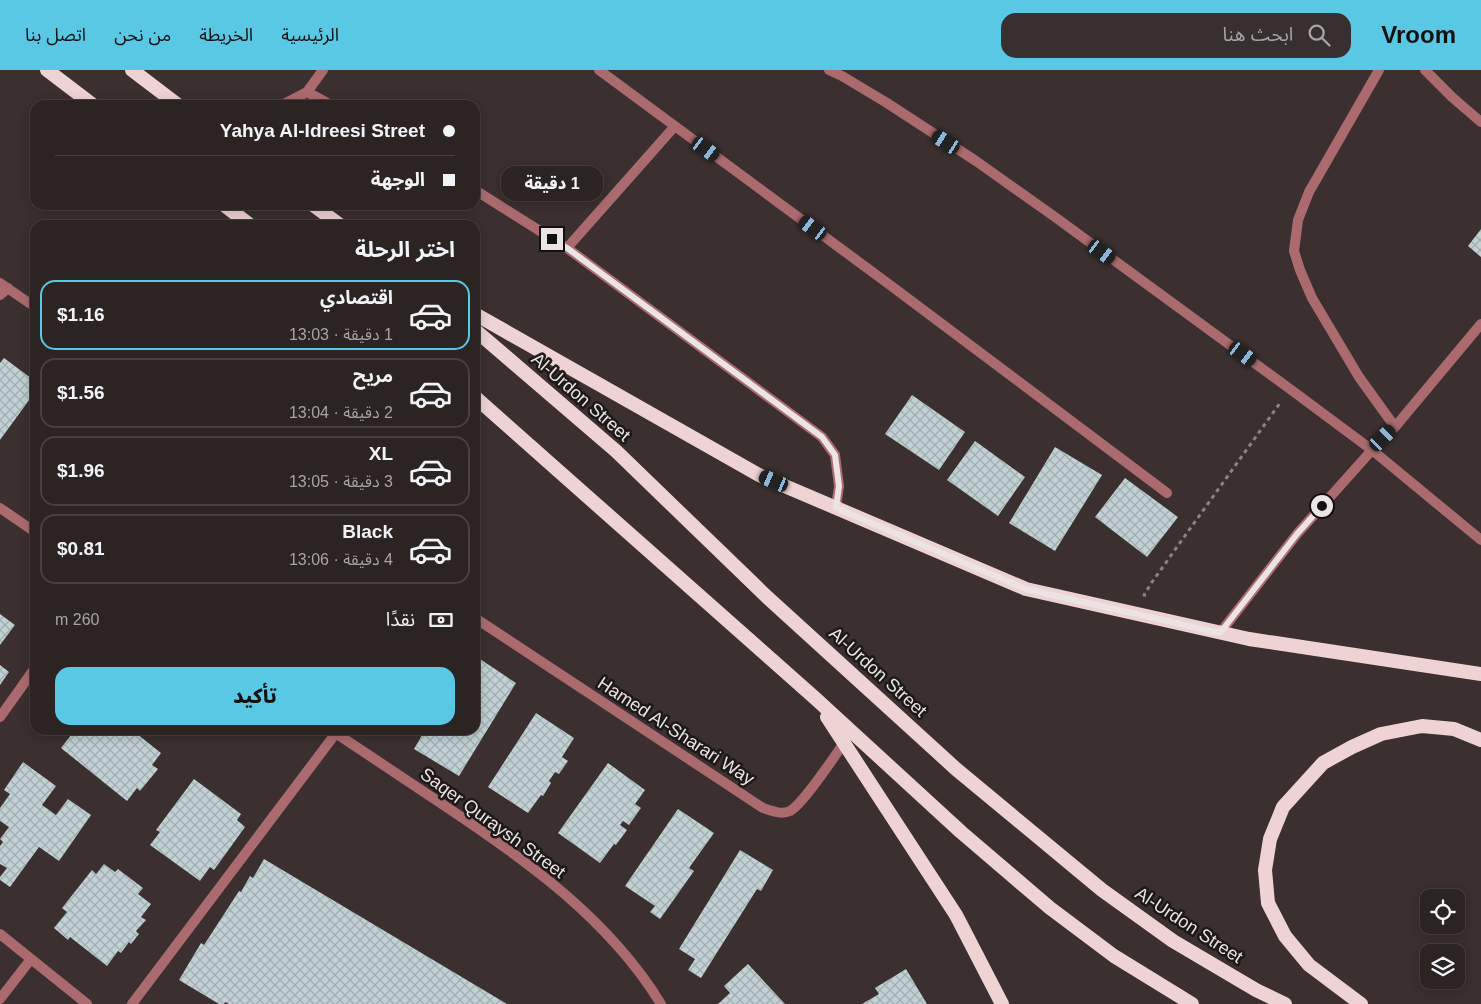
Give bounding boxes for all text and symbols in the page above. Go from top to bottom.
search box [1001,13,1351,58]
icon: search [1305,21,1333,49]
text: Vroom [1381,21,1456,48]
text: ابحث هنا [1223,24,1293,45]
text: اتصل بنا [25,25,86,45]
text: من نحن [114,25,171,45]
text: الخريطة [199,25,253,45]
text: الرئيسية [281,25,339,45]
text: Yahya Al-Idreesi Street [220,120,425,141]
car [929,128,962,156]
car [689,134,722,164]
callout: 1 دقيقة [501,166,603,202]
text: الوجهة [371,169,425,190]
text: 1 دقيقة [524,175,580,192]
car [796,213,829,243]
route end [541,228,563,250]
text: اختر الرحلة [355,237,455,262]
car [1085,237,1118,267]
text: اقتصادي [320,287,393,308]
icon: car [408,293,453,338]
text: $1.16 [57,304,105,325]
text: 1 دقيقة · 13:03 [289,326,393,343]
car [1226,339,1259,369]
street label: Al-Urdon Street [528,349,634,445]
text: مريح [353,365,393,386]
icon: car [408,371,453,416]
text: $1.56 [57,382,105,403]
text: 2 دقيقة · 13:04 [289,404,393,421]
car [1367,422,1398,454]
text: XL [369,443,393,464]
icon: car [408,449,453,494]
text: $1.96 [57,460,105,481]
car [757,468,790,494]
text: 3 دقيقة · 13:05 [289,473,393,490]
route start [1311,495,1333,517]
text: Black [342,521,393,542]
icon: car [408,527,453,572]
text: $0.81 [57,538,105,559]
text: 4 دقيقة · 13:06 [289,551,393,568]
icon: cash [427,606,455,634]
text: نقدًا [386,609,415,630]
text: 260 m [55,611,99,628]
street label: Al-Urdon Street [825,623,931,721]
button: تأكيد [55,667,455,725]
street label: Hamed Al-Sharari Way [594,673,758,789]
street label: Saqer Quraysh Street [417,764,569,882]
street label: Al-Urdon Street [1132,883,1246,967]
map controls [1420,889,1465,989]
button: locate [1420,889,1465,934]
button: layers [1420,944,1465,989]

